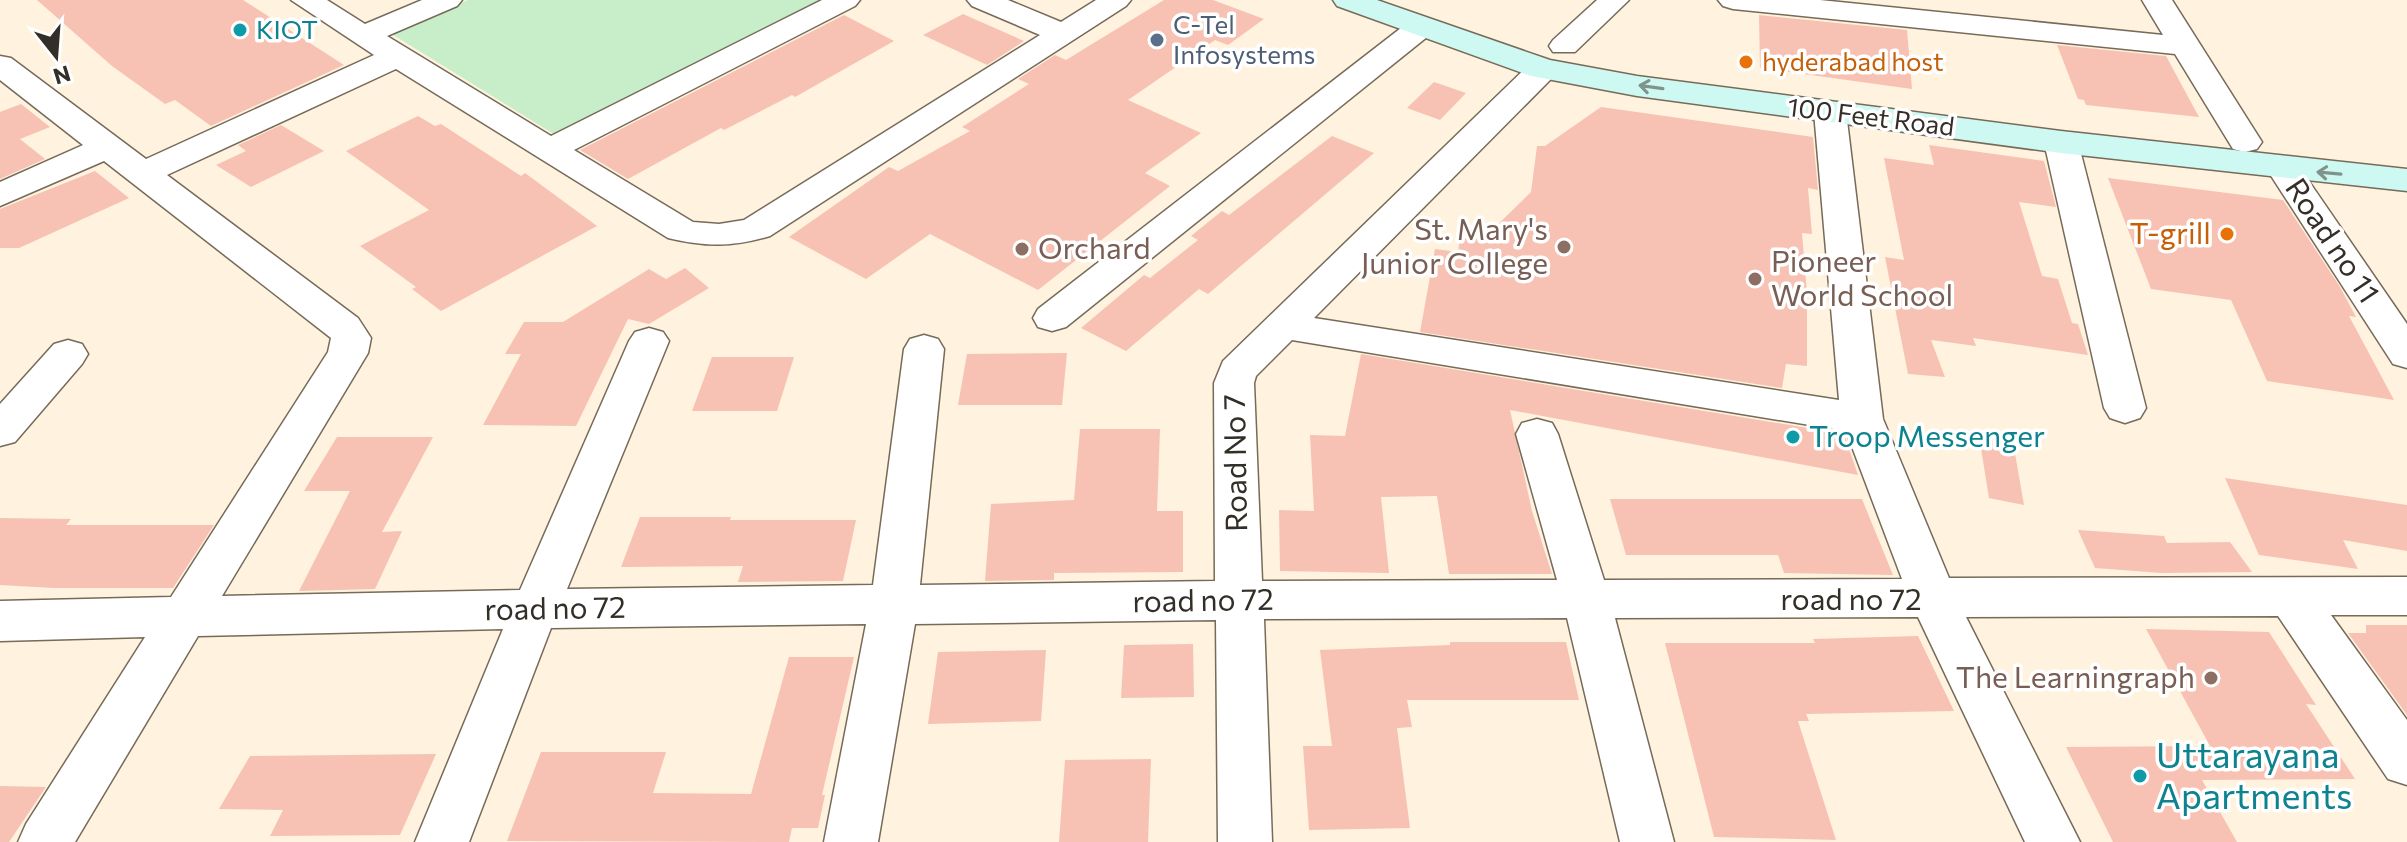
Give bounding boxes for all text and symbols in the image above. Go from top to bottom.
place label: C-Tel Infosystems [1173,8,1315,69]
place label: KIOT [256,13,318,44]
north arrow [16,16,96,96]
marker: KIOT [231,21,249,39]
marker: C-Tel Infosystems [1148,31,1166,49]
place label: hyderabad host [1762,45,1944,76]
marker: hyderabad host [1737,53,1755,71]
text: N [50,60,74,91]
one-way arrow [1638,80,1664,95]
street label: 100 Feet Road [1786,90,1956,141]
one-way arrow [2316,165,2343,180]
street label: Road no 11 [2279,170,2389,309]
place label: St. Mary's Junior College [1361,209,1548,280]
place label: T-grill [2130,213,2211,250]
marker: T-grill [2218,225,2236,243]
place label: Orchard [1038,228,1151,265]
marker: St. Mary's Junior College [1555,238,1573,256]
marker: Orchard [1013,240,1031,258]
place label: Pioneer World School [1771,241,1953,312]
marker: Pioneer World School [1746,270,1764,288]
street label: Road No 7 [1214,394,1253,532]
place label: Troop Messenger [1809,416,2045,453]
marker: Troop Messenger [1784,428,1802,446]
street label: road no 72 [1132,579,1274,618]
street label: road no 72 [1780,579,1922,616]
street label: road no 72 [484,587,626,626]
place label: The Learningraph [1956,657,2195,694]
marker: The Learningraph [2202,669,2220,687]
place label: Uttarayana Apartments [2156,731,2352,816]
marker: Uttarayana Apartments [2131,767,2149,785]

